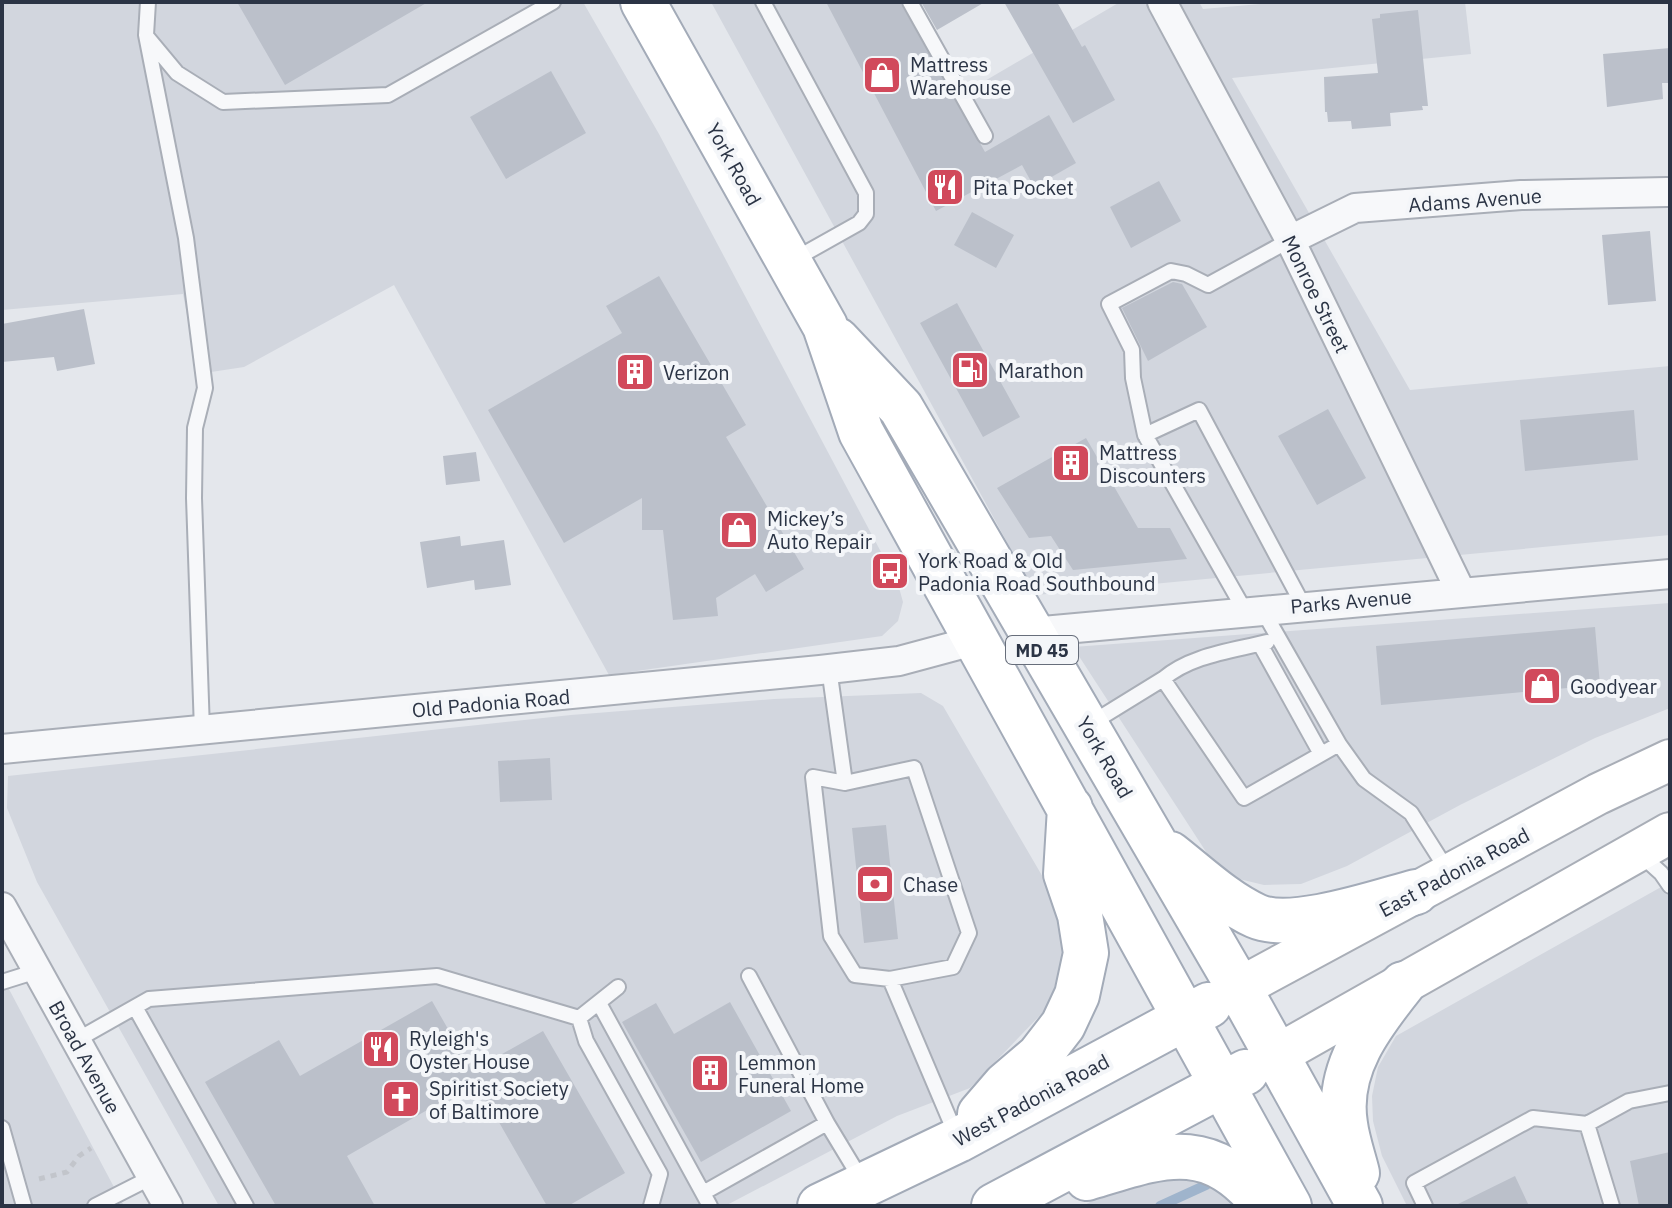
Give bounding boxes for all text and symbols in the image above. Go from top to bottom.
place label: Mattress Warehouse [910,51,1011,101]
shop icon: Mattress Warehouse [861,54,903,96]
street label: York Road [700,118,768,210]
restaurant icon: Pita Pocket [924,166,966,208]
place label: Pita Pocket [973,174,1074,201]
street label: Adams Avenue [1407,182,1543,218]
street label: Monroe Street [1276,231,1356,357]
fuel station icon: Marathon [949,349,991,391]
building icon: Verizon [614,351,656,393]
place label: Marathon [998,357,1084,384]
place label: Verizon [663,359,730,386]
place label: Mattress Discounters [1099,439,1206,489]
building icon: Mattress Discounters [1050,442,1092,484]
place label: Mickey’s Auto Repair [767,505,872,555]
shop icon: Mickey’s Auto Repair [718,509,760,551]
place label: York Road & Old Padonia Road Southbound [918,547,1156,597]
bus stop icon: York Road & Old Padonia Road Southbound [869,550,911,592]
street label: Parks Avenue [1289,582,1413,620]
road number: MD 45 [1006,636,1078,664]
shop icon: Goodyear [1521,665,1563,707]
place label: Goodyear [1570,673,1657,700]
street label: Old Padonia Road [411,683,571,723]
street label: York Road [1071,711,1139,803]
street label: East Padonia Road [1374,821,1534,923]
bank icon: Chase [854,863,896,905]
place label: Chase [903,871,958,898]
street label: Broad Avenue [43,996,127,1118]
place label: Ryleigh's Oyster House [409,1025,530,1075]
restaurant icon: Ryleigh's Oyster House [360,1028,402,1070]
street label: West Padonia Road [948,1047,1114,1153]
place label: Lemmon Funeral Home [738,1049,864,1099]
building icon: Lemmon Funeral Home [689,1052,731,1094]
place label: Spiritist Society of Baltimore [429,1075,569,1125]
church icon: Spiritist Society of Baltimore [380,1078,422,1120]

